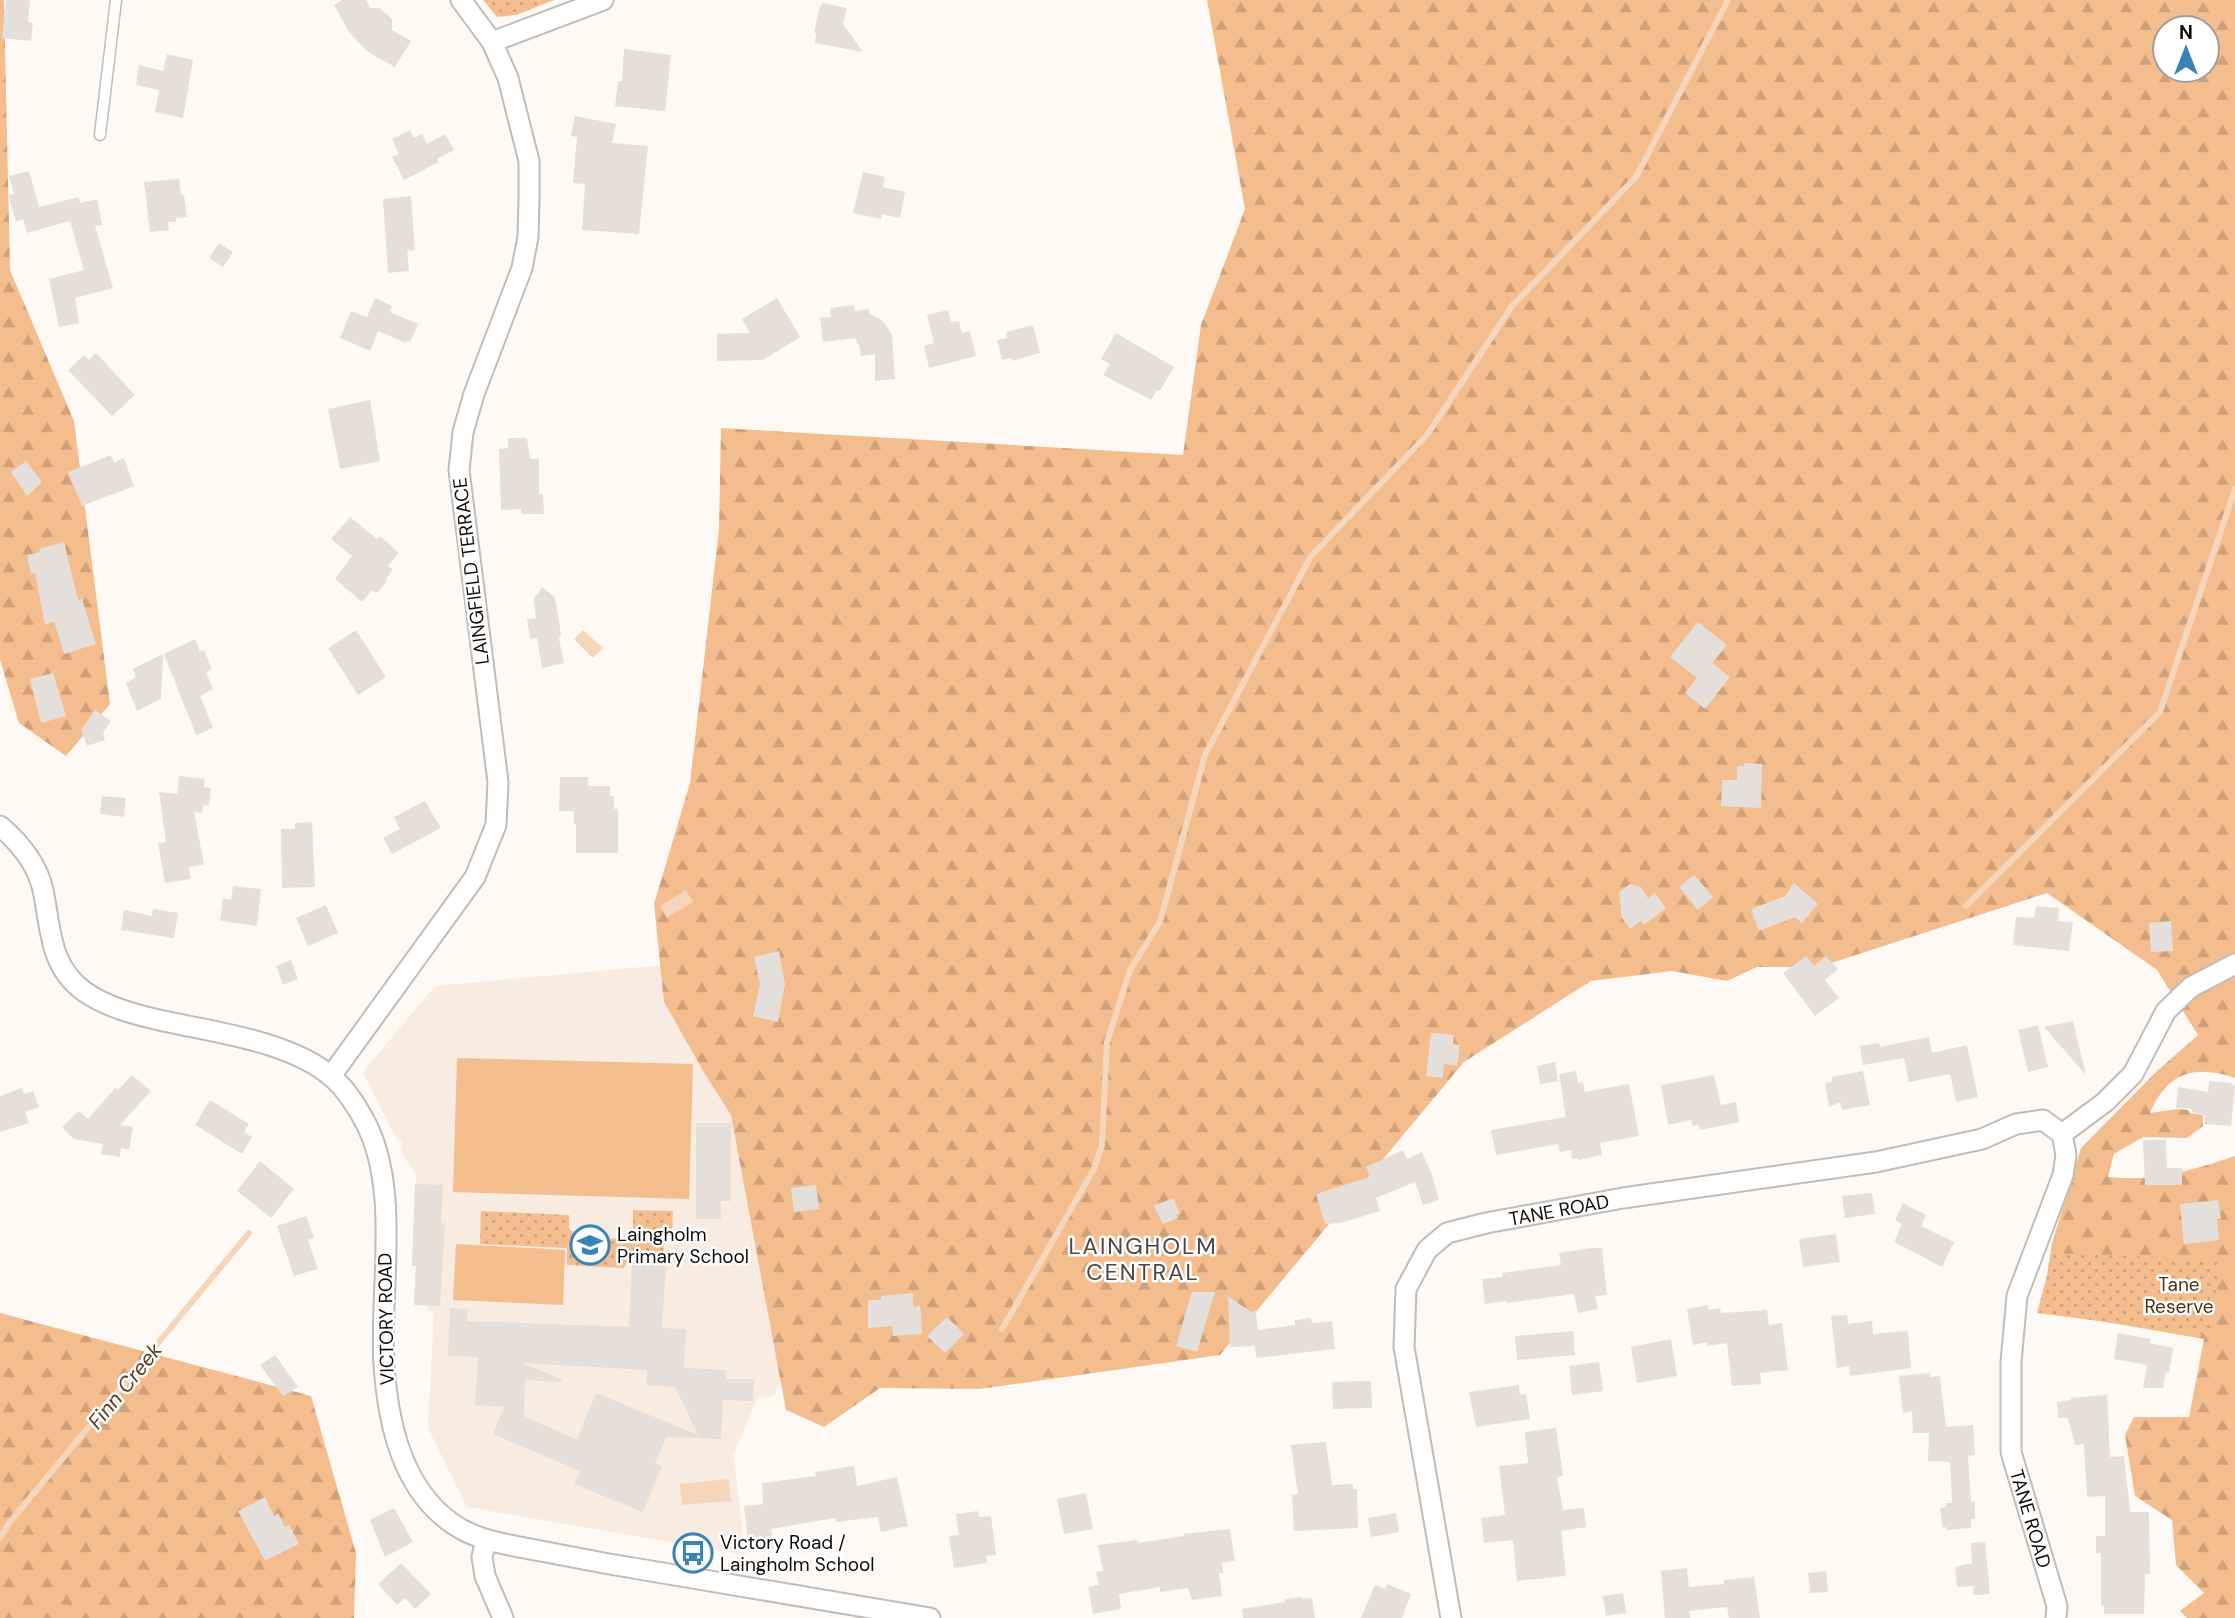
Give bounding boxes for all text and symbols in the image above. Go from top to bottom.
north arrow [2151,14,2221,84]
text: N [2179,20,2193,45]
street label: LAINGFIELD TERRACE [447,476,495,666]
street label: TANE ROAD [1507,1188,1611,1231]
place label: Laingholm Primary School [617,1222,749,1269]
school or university icon: Laingholm Primary School [569,1224,611,1266]
district label: LAINGHOLM CENTRAL [1068,1231,1218,1287]
street label: VICTORY ROAD [372,1252,400,1386]
park label: Tane Reserve [2144,1272,2214,1319]
water label: Finn Creek [82,1337,169,1435]
street label: TANE ROAD [2004,1466,2057,1571]
place label: Victory Road / Laingholm School [720,1530,874,1577]
bus stop icon: Victory Road / Laingholm School [672,1532,714,1574]

